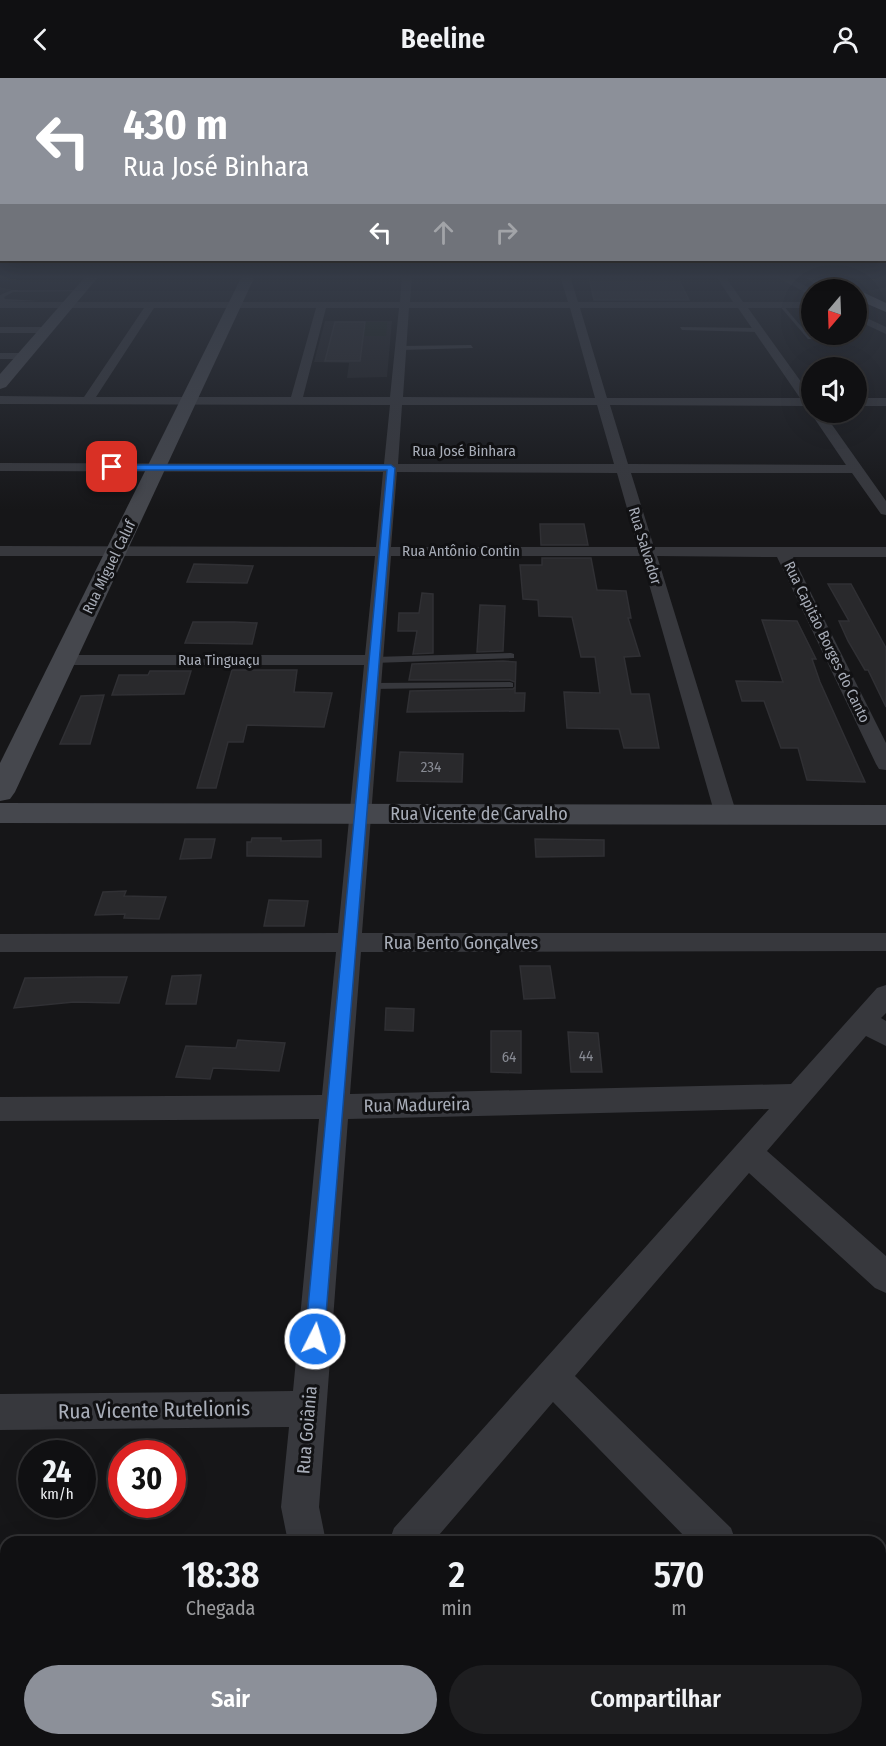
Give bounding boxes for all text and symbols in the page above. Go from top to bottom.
icon: back [24,23,57,56]
text: Beeline [401,23,485,55]
icon: person [829,23,862,56]
text: 430 m [123,100,228,150]
icon: left [24,102,102,180]
text: Rua José Binhara [123,151,309,183]
icon: left [364,216,397,249]
icon: ahead [427,216,460,249]
icon: right [490,216,523,249]
north arrow [801,279,867,345]
map controls [801,279,867,423]
button: sound [801,357,867,423]
pin [86,441,137,492]
street label: Rua José Binhara [412,442,516,460]
icon: arrive [95,450,128,483]
street label: Rua Salvador [625,505,666,588]
street label: Rua Miguel Caluf [79,516,140,617]
street label: Rua Antônio Contin [402,542,520,560]
street label: Rua Capitão Borges do Canto [780,558,874,726]
street label: Rua Tinguaçu [178,651,260,669]
house number: 234 [421,758,441,776]
street label: Rua Vicente de Carvalho [390,803,568,825]
street label: Rua Bento Gonçalves [384,932,538,954]
house number: 44 [579,1047,593,1065]
house number: 64 [502,1048,516,1066]
street label: Rua Madureira [363,1093,471,1117]
position arrow [283,1307,347,1371]
street label: Rua Goiânia [292,1385,322,1475]
street label: Rua Vicente Rutelionis [58,1395,250,1425]
speed limit sign: 30 [108,1440,186,1518]
text: 24 [43,1454,71,1490]
text: km/h [40,1485,74,1503]
text: 18:38 [182,1553,260,1597]
text: 2 [448,1553,465,1597]
text: 570 [654,1553,704,1597]
text: Chegada [186,1596,255,1620]
text: min [441,1596,472,1620]
text: m [671,1596,687,1620]
button: Sair [24,1665,437,1734]
button: Compartilhar [449,1665,862,1734]

